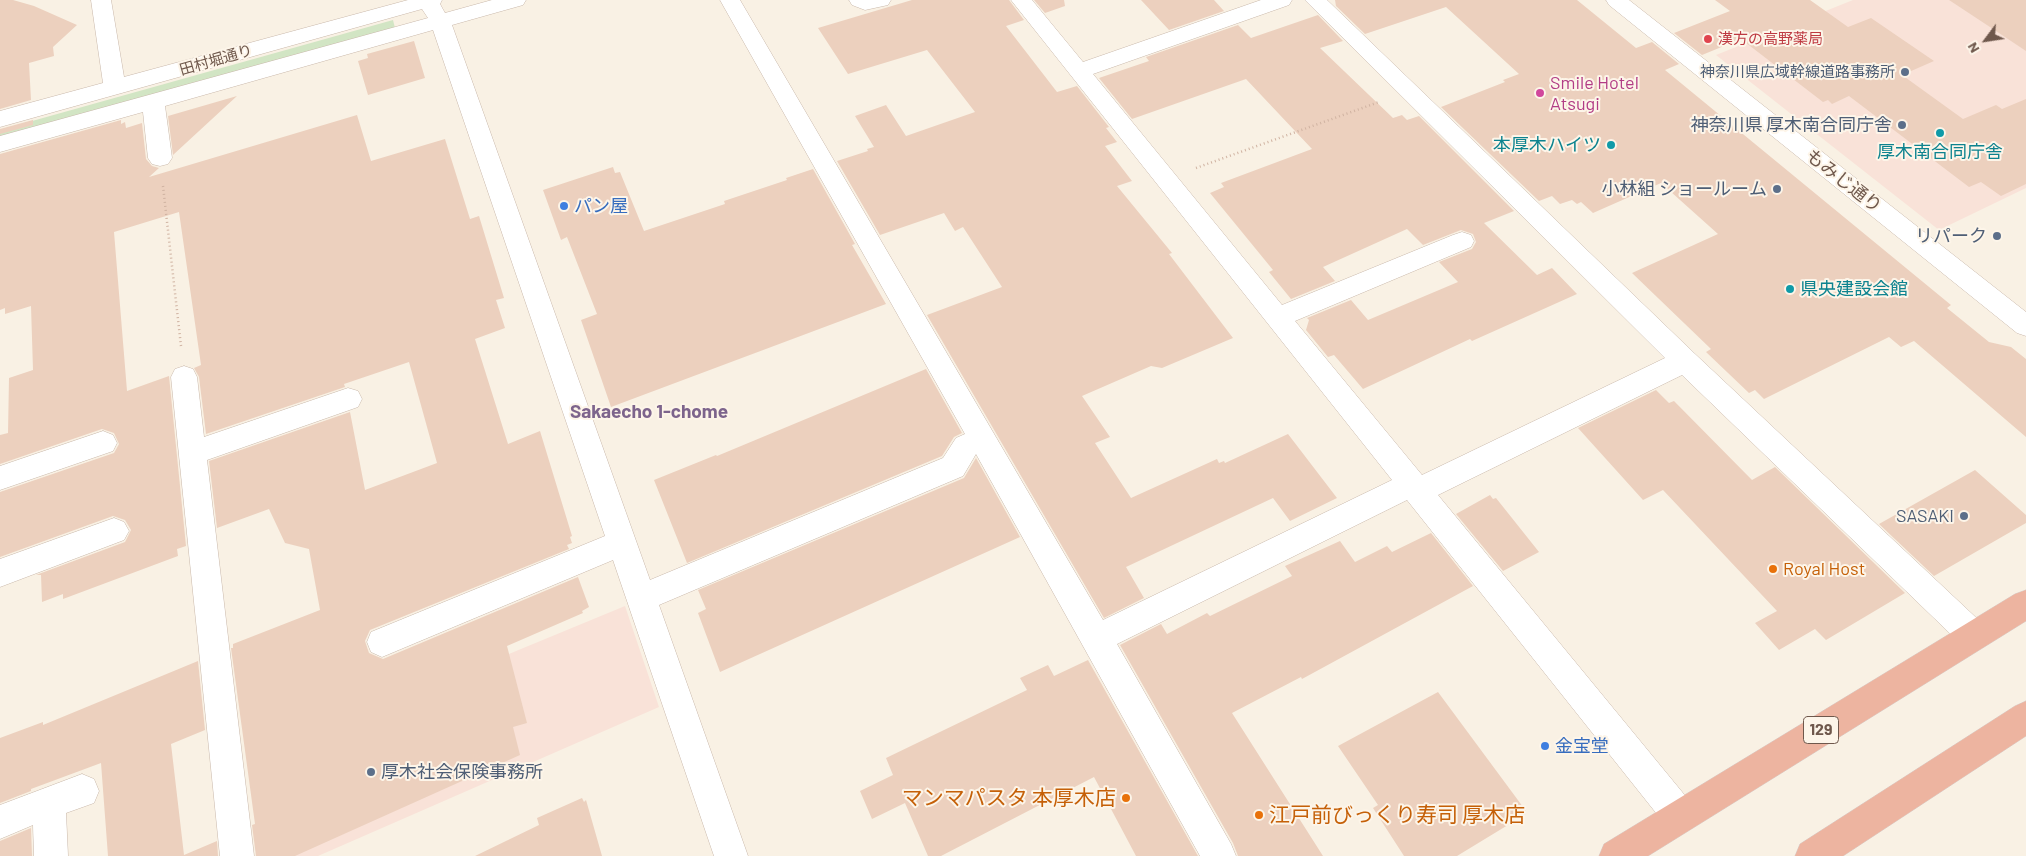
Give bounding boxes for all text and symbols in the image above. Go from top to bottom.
north arrow [1961,15,2011,65]
place label: 漢方の高野薬局 [1718,30,1823,48]
marker: 漢方の高野薬局 [1702,33,1714,45]
text: N [1963,40,1982,56]
street label: 田村堀通り [177,41,255,79]
place label: 神奈川県広域幹線道路事務所 [1700,63,1895,81]
marker: 神奈川県広域幹線道路事務所 [1899,66,1911,78]
place label: Smile Hotel Atsugi [1550,72,1639,115]
marker: Smile Hotel Atsugi [1534,87,1546,99]
place label: 神奈川県 厚木南合同庁舎 [1690,114,1892,136]
marker: 神奈川県 厚木南合同庁舎 [1896,119,1908,131]
marker: 厚木南合同庁舎 [1934,127,1946,139]
place label: 本厚木ハイツ [1493,134,1601,156]
marker: 本厚木ハイツ [1605,139,1617,151]
place label: 厚木南合同庁舎 [1877,141,2003,163]
street label: もみじ通り [1802,145,1886,217]
place label: 小林組 ショールーム [1601,178,1767,200]
marker: 小林組 ショールーム [1771,183,1783,195]
place label: パン屋 [574,195,628,217]
marker: パン屋 [558,200,570,212]
place label: リパーク [1915,225,1987,247]
marker: リパーク [1991,230,2003,242]
place label: 県央建設会館 [1800,278,1908,300]
marker: 県央建設会館 [1784,283,1796,295]
district label: Sakaecho 1-chome [570,401,728,423]
place label: SASAKI [1896,505,1954,527]
marker: SASAKI [1958,510,1970,522]
place label: Royal Host [1783,558,1865,580]
marker: Royal Host [1767,563,1779,575]
road number: 129 [1804,716,1838,744]
place label: 金宝堂 [1555,735,1609,757]
marker: 金宝堂 [1539,740,1551,752]
place label: 厚木社会保険事務所 [381,761,543,783]
marker: 厚木社会保険事務所 [365,766,377,778]
place label: マンマパスタ 本厚木店 [902,785,1116,811]
marker: マンマパスタ 本厚木店 [1120,792,1132,804]
place label: 江戸前びっくり寿司 厚木店 [1269,802,1525,828]
marker: 江戸前びっくり寿司 厚木店 [1253,809,1265,821]

